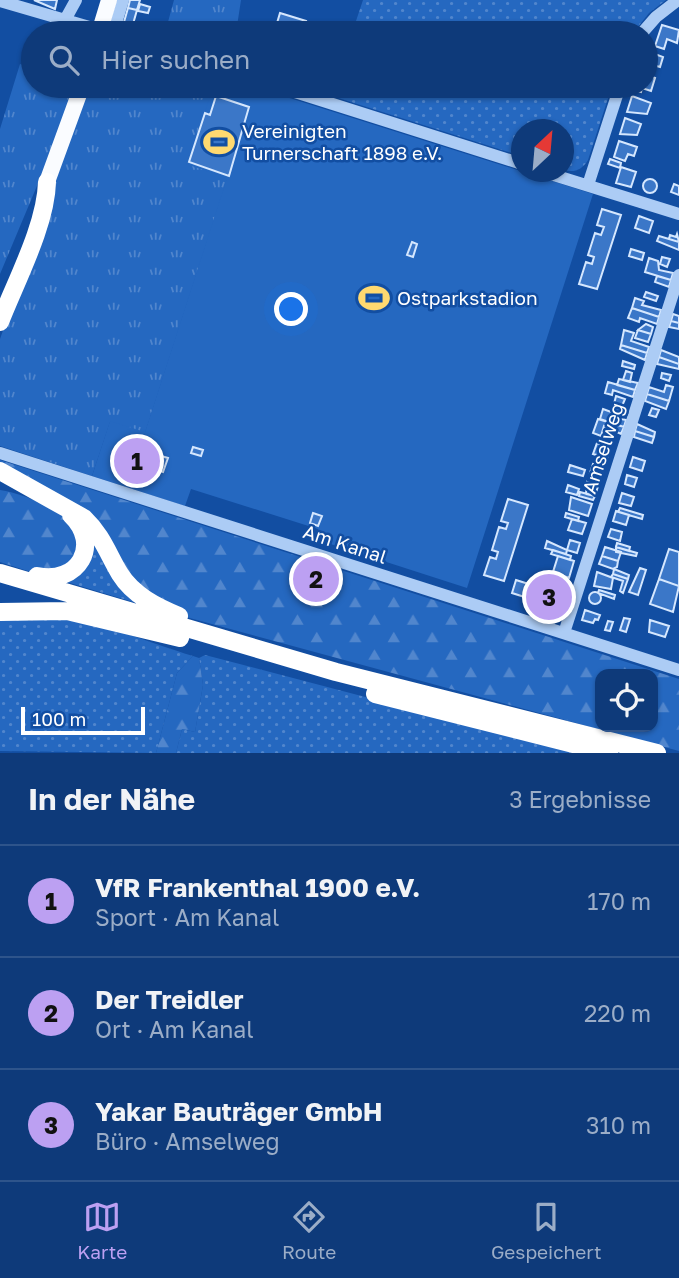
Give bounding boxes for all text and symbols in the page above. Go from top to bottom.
search box [21,21,658,98]
icon: search [45,41,83,79]
text: Hier suchen [101,44,250,75]
place label: Vereinigten Turnerschaft 1898 e.V. [242,119,442,164]
north arrow [511,119,574,182]
sports icon: Vereinigten Turnerschaft 1898 e.V. [202,125,236,159]
sports icon: Ostparkstadion [357,281,391,315]
place label: Ostparkstadion [397,286,538,309]
your location [274,292,308,326]
street label: Amselweg [577,399,628,496]
pin: 1 [114,435,160,487]
street label: Am Kanal [300,519,390,568]
pin: 2 [293,553,339,605]
pin: 3 [526,571,572,623]
map controls [595,669,658,732]
button: locate [595,669,658,732]
scale bar [21,704,145,736]
text: 100 m [32,707,86,730]
text: In der Nähe [28,781,195,817]
text: 3 Ergebnisse [509,785,651,813]
text: VfR Frankenthal 1900 e.V. [95,872,420,903]
text: 1 [45,887,57,915]
text: 170 m [587,887,651,915]
text: Sport · Am Kanal [95,903,279,931]
text: Der Treidler [95,984,244,1015]
text: 2 [44,999,58,1027]
text: 220 m [584,999,651,1027]
text: Ort · Am Kanal [95,1015,254,1043]
text: Yakar Bauträger GmbH [95,1096,382,1127]
text: 3 [44,1111,58,1139]
text: 310 m [586,1111,651,1139]
text: Büro · Amselweg [95,1127,280,1155]
tab: Karte [77,1198,127,1263]
tab: Route [282,1198,336,1263]
tab: Gespeichert [491,1198,602,1263]

